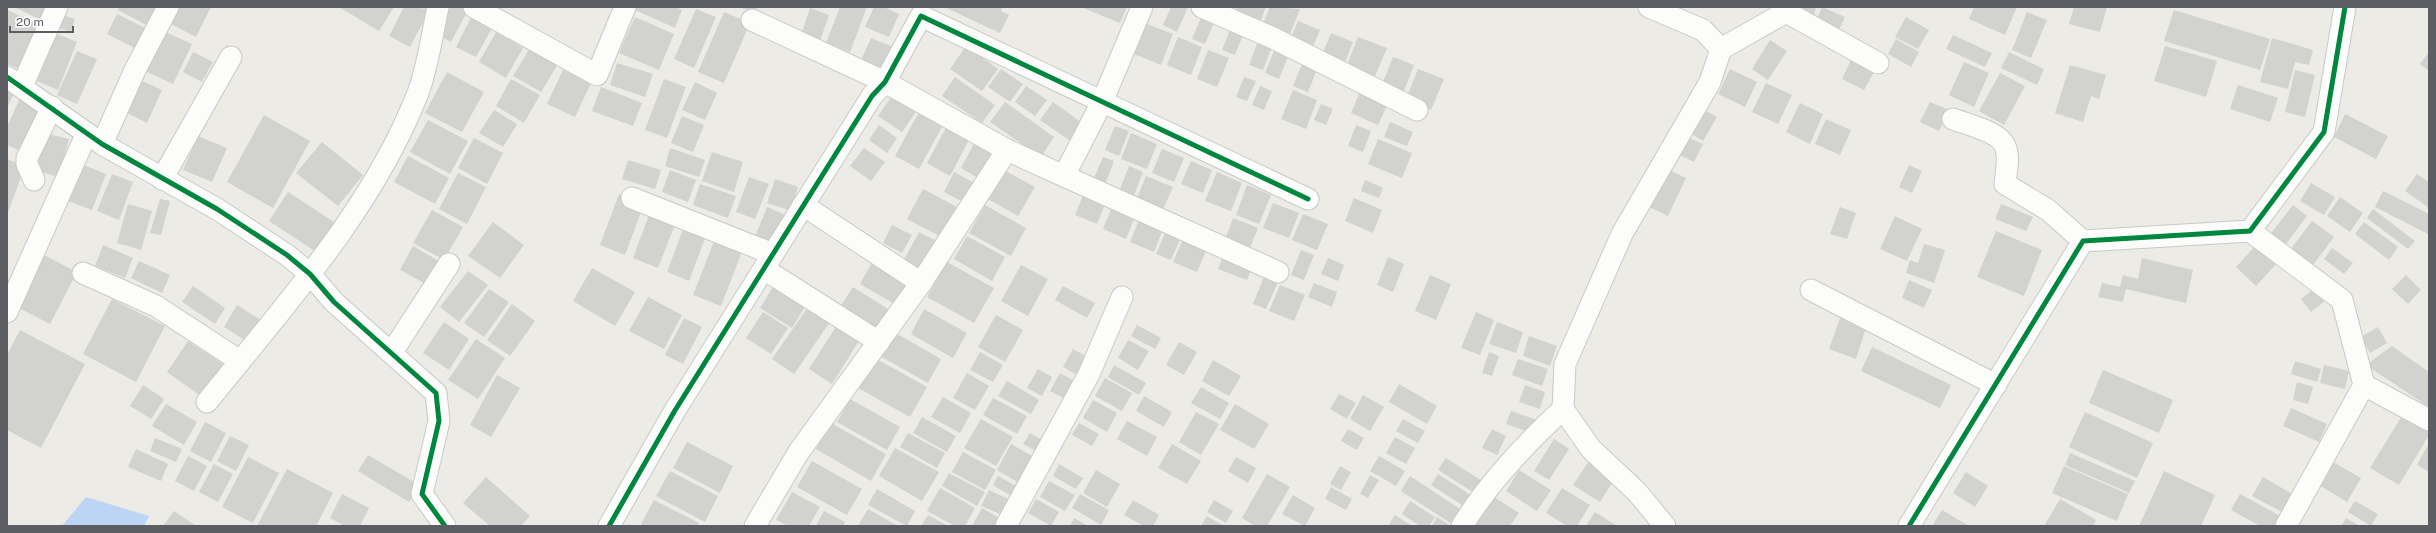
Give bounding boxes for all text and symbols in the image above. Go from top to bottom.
scale bar [10,8,73,34]
text: 20 m [16,15,44,29]

